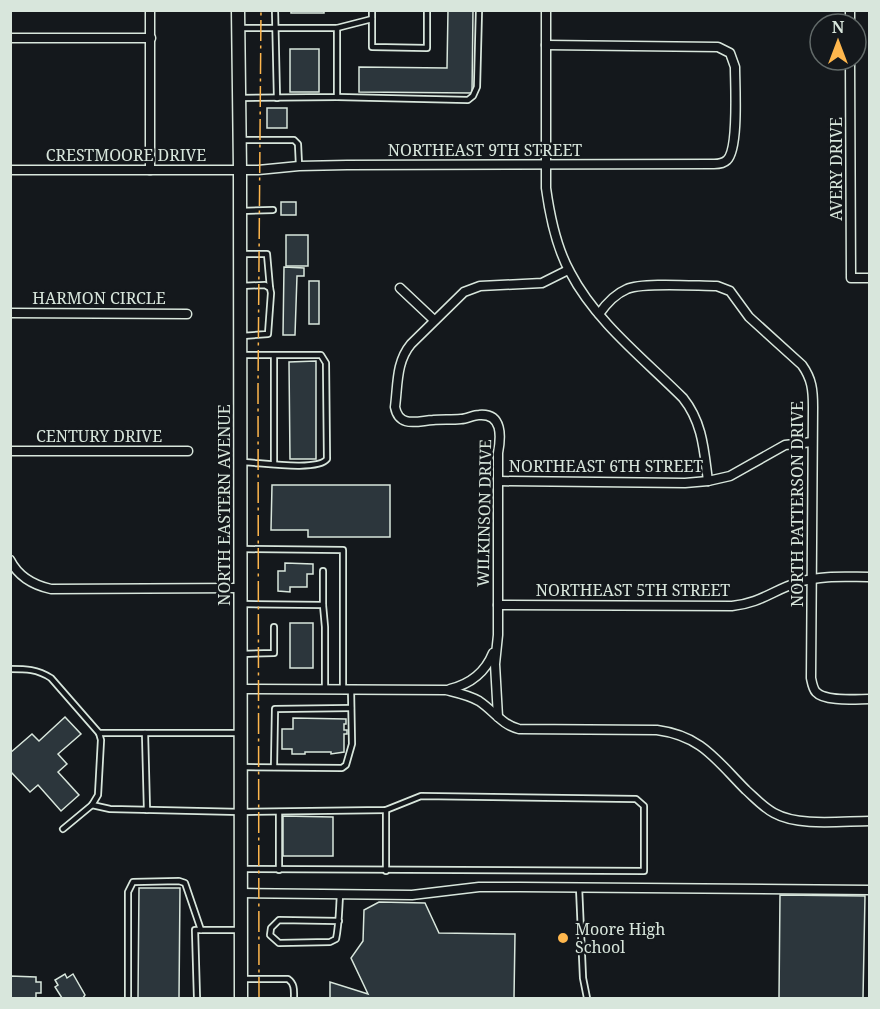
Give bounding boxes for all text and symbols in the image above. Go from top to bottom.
north arrow [808,12,868,72]
text: N [832,16,845,38]
street label: AVERY DRIVE [825,117,847,221]
street label: NORTHEAST 9TH STREET [388,139,582,161]
street label: CRESTMOORE DRIVE [46,144,206,166]
street label: HARMON CIRCLE [32,287,166,309]
street label: NORTH PATTERSON DRIVE [786,401,808,607]
street label: NORTH EASTERN AVENUE [213,404,235,606]
street label: CENTURY DRIVE [36,425,162,447]
street label: WILKINSON DRIVE [472,439,496,587]
street label: NORTHEAST 6TH STREET [509,455,703,477]
street label: NORTHEAST 5TH STREET [536,579,730,601]
place label: Moore High School [575,918,665,958]
marker: Moore High School [556,931,570,945]

